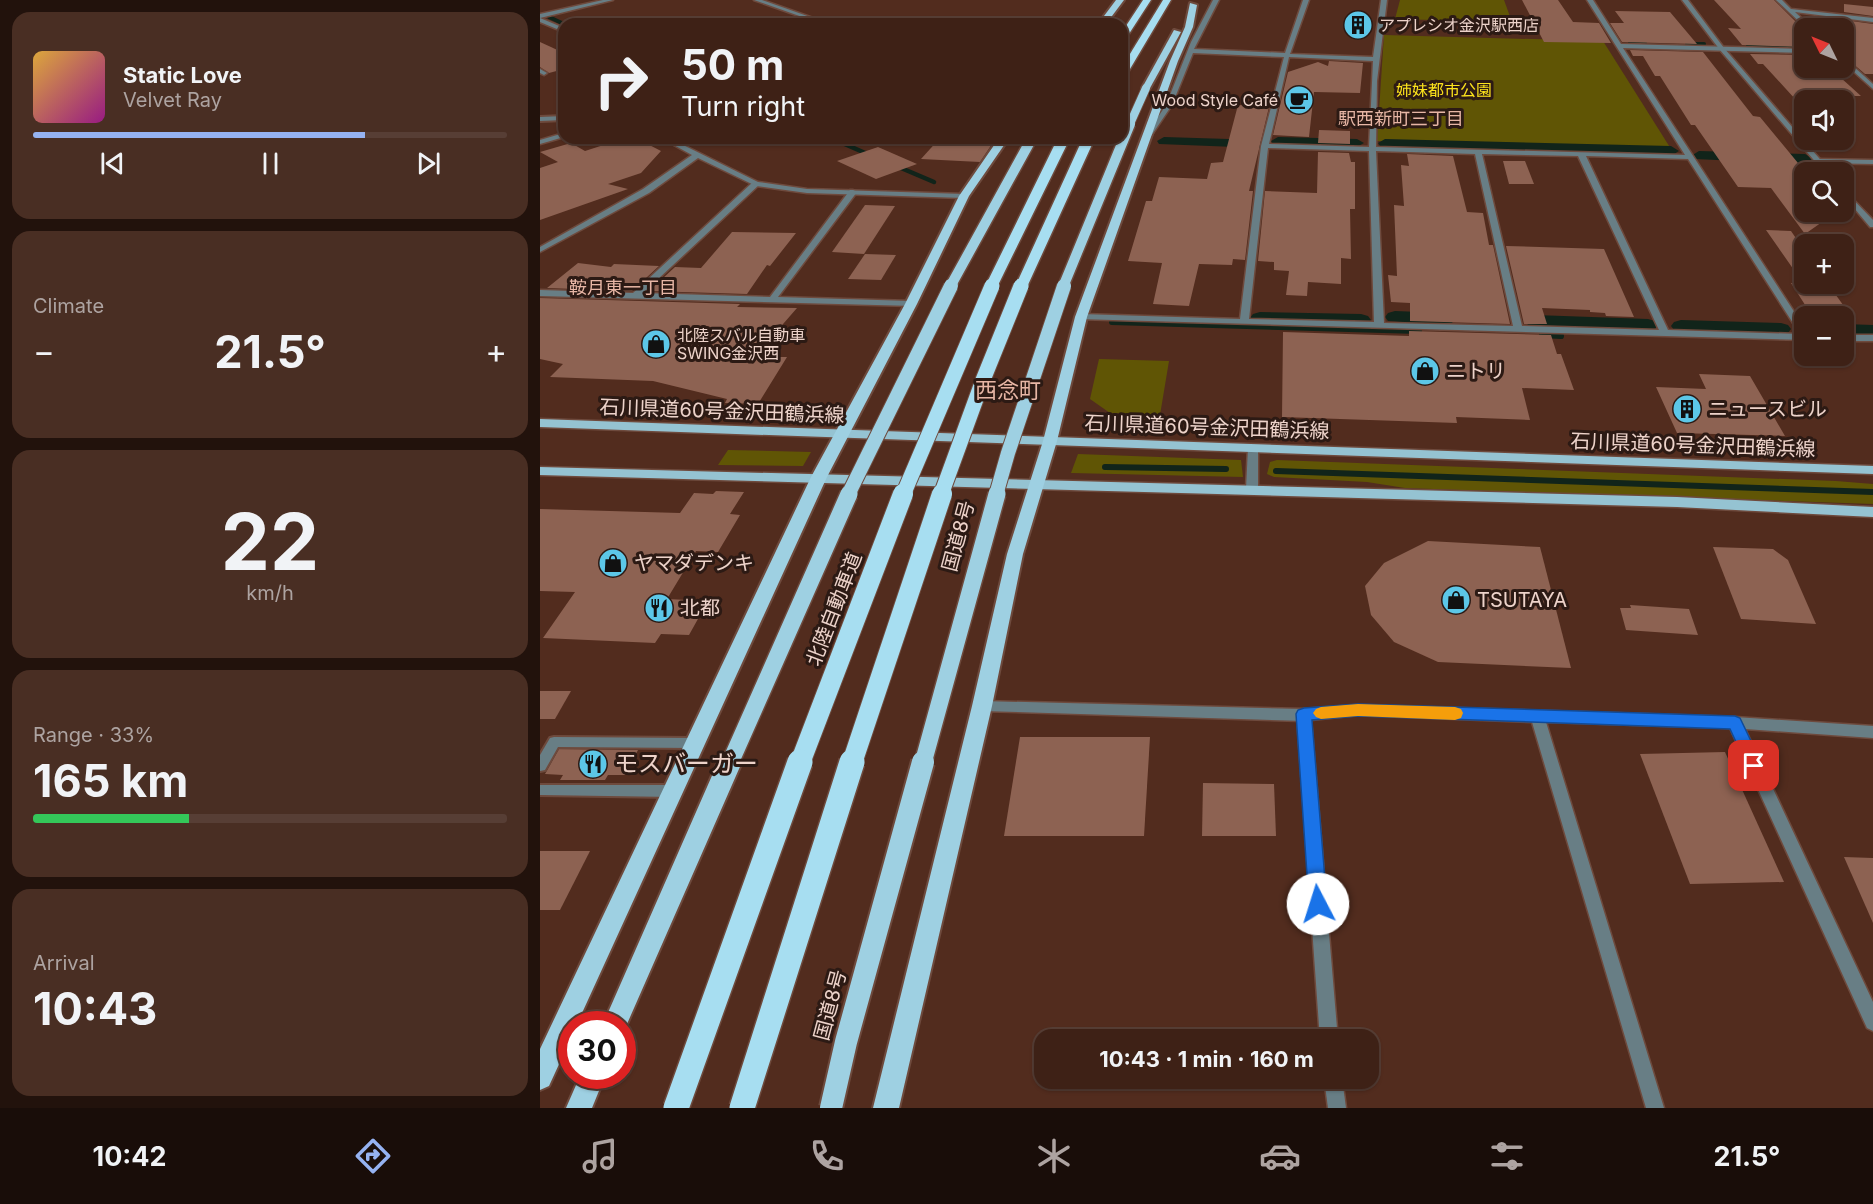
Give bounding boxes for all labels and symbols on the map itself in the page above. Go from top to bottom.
building icon: アプレシオ金沢駅西店 [1342,9,1374,41]
place label: アプレシオ金沢駅西店 [1379,15,1539,35]
north arrow [1794,18,1854,78]
park label: 姉妹都市公園 [1396,80,1492,100]
cafe icon: Wood Style Café [1283,84,1315,116]
place label: Wood Style Café [1152,90,1278,110]
district label: 駅西新町三丁目 [1338,108,1464,129]
district label: 鞍月東一丁目 [569,277,677,298]
place label: 北陸スバル自動車 SWING金沢西 [677,325,805,363]
shop icon: 北陸スバル自動車 SWING金沢西 [640,328,672,360]
shop icon: ニトリ [1409,355,1441,387]
place label: ニトリ [1446,359,1506,383]
district label: 西念町 [975,377,1041,403]
building icon: ニュースビル [1671,393,1703,425]
street label: 石川県道60号金沢田鶴浜線 [599,395,845,427]
place label: ニュースビル [1708,397,1827,421]
street label: 石川県道60号金沢田鶴浜線 [1084,411,1330,443]
street label: 石川県道60号金沢田鶴浜線 [1570,429,1816,461]
street label: 国道8号 [937,498,979,574]
shop icon: ヤマダデンキ [597,547,629,579]
street label: 北陸自動車道 [801,549,867,669]
place label: ヤマダデンキ [634,551,754,575]
shop icon: TSUTAYA [1440,584,1472,616]
place label: TSUTAYA [1477,588,1567,612]
restaurant icon: 北都 [643,592,675,624]
place label: 北都 [680,596,720,620]
pin [1728,740,1779,791]
restaurant icon: モスバーガー [577,748,609,780]
place label: モスバーガー [614,749,758,778]
position arrow [1286,872,1350,936]
street label: 国道8号 [809,967,851,1043]
speed limit sign: 30 [558,1011,636,1089]

